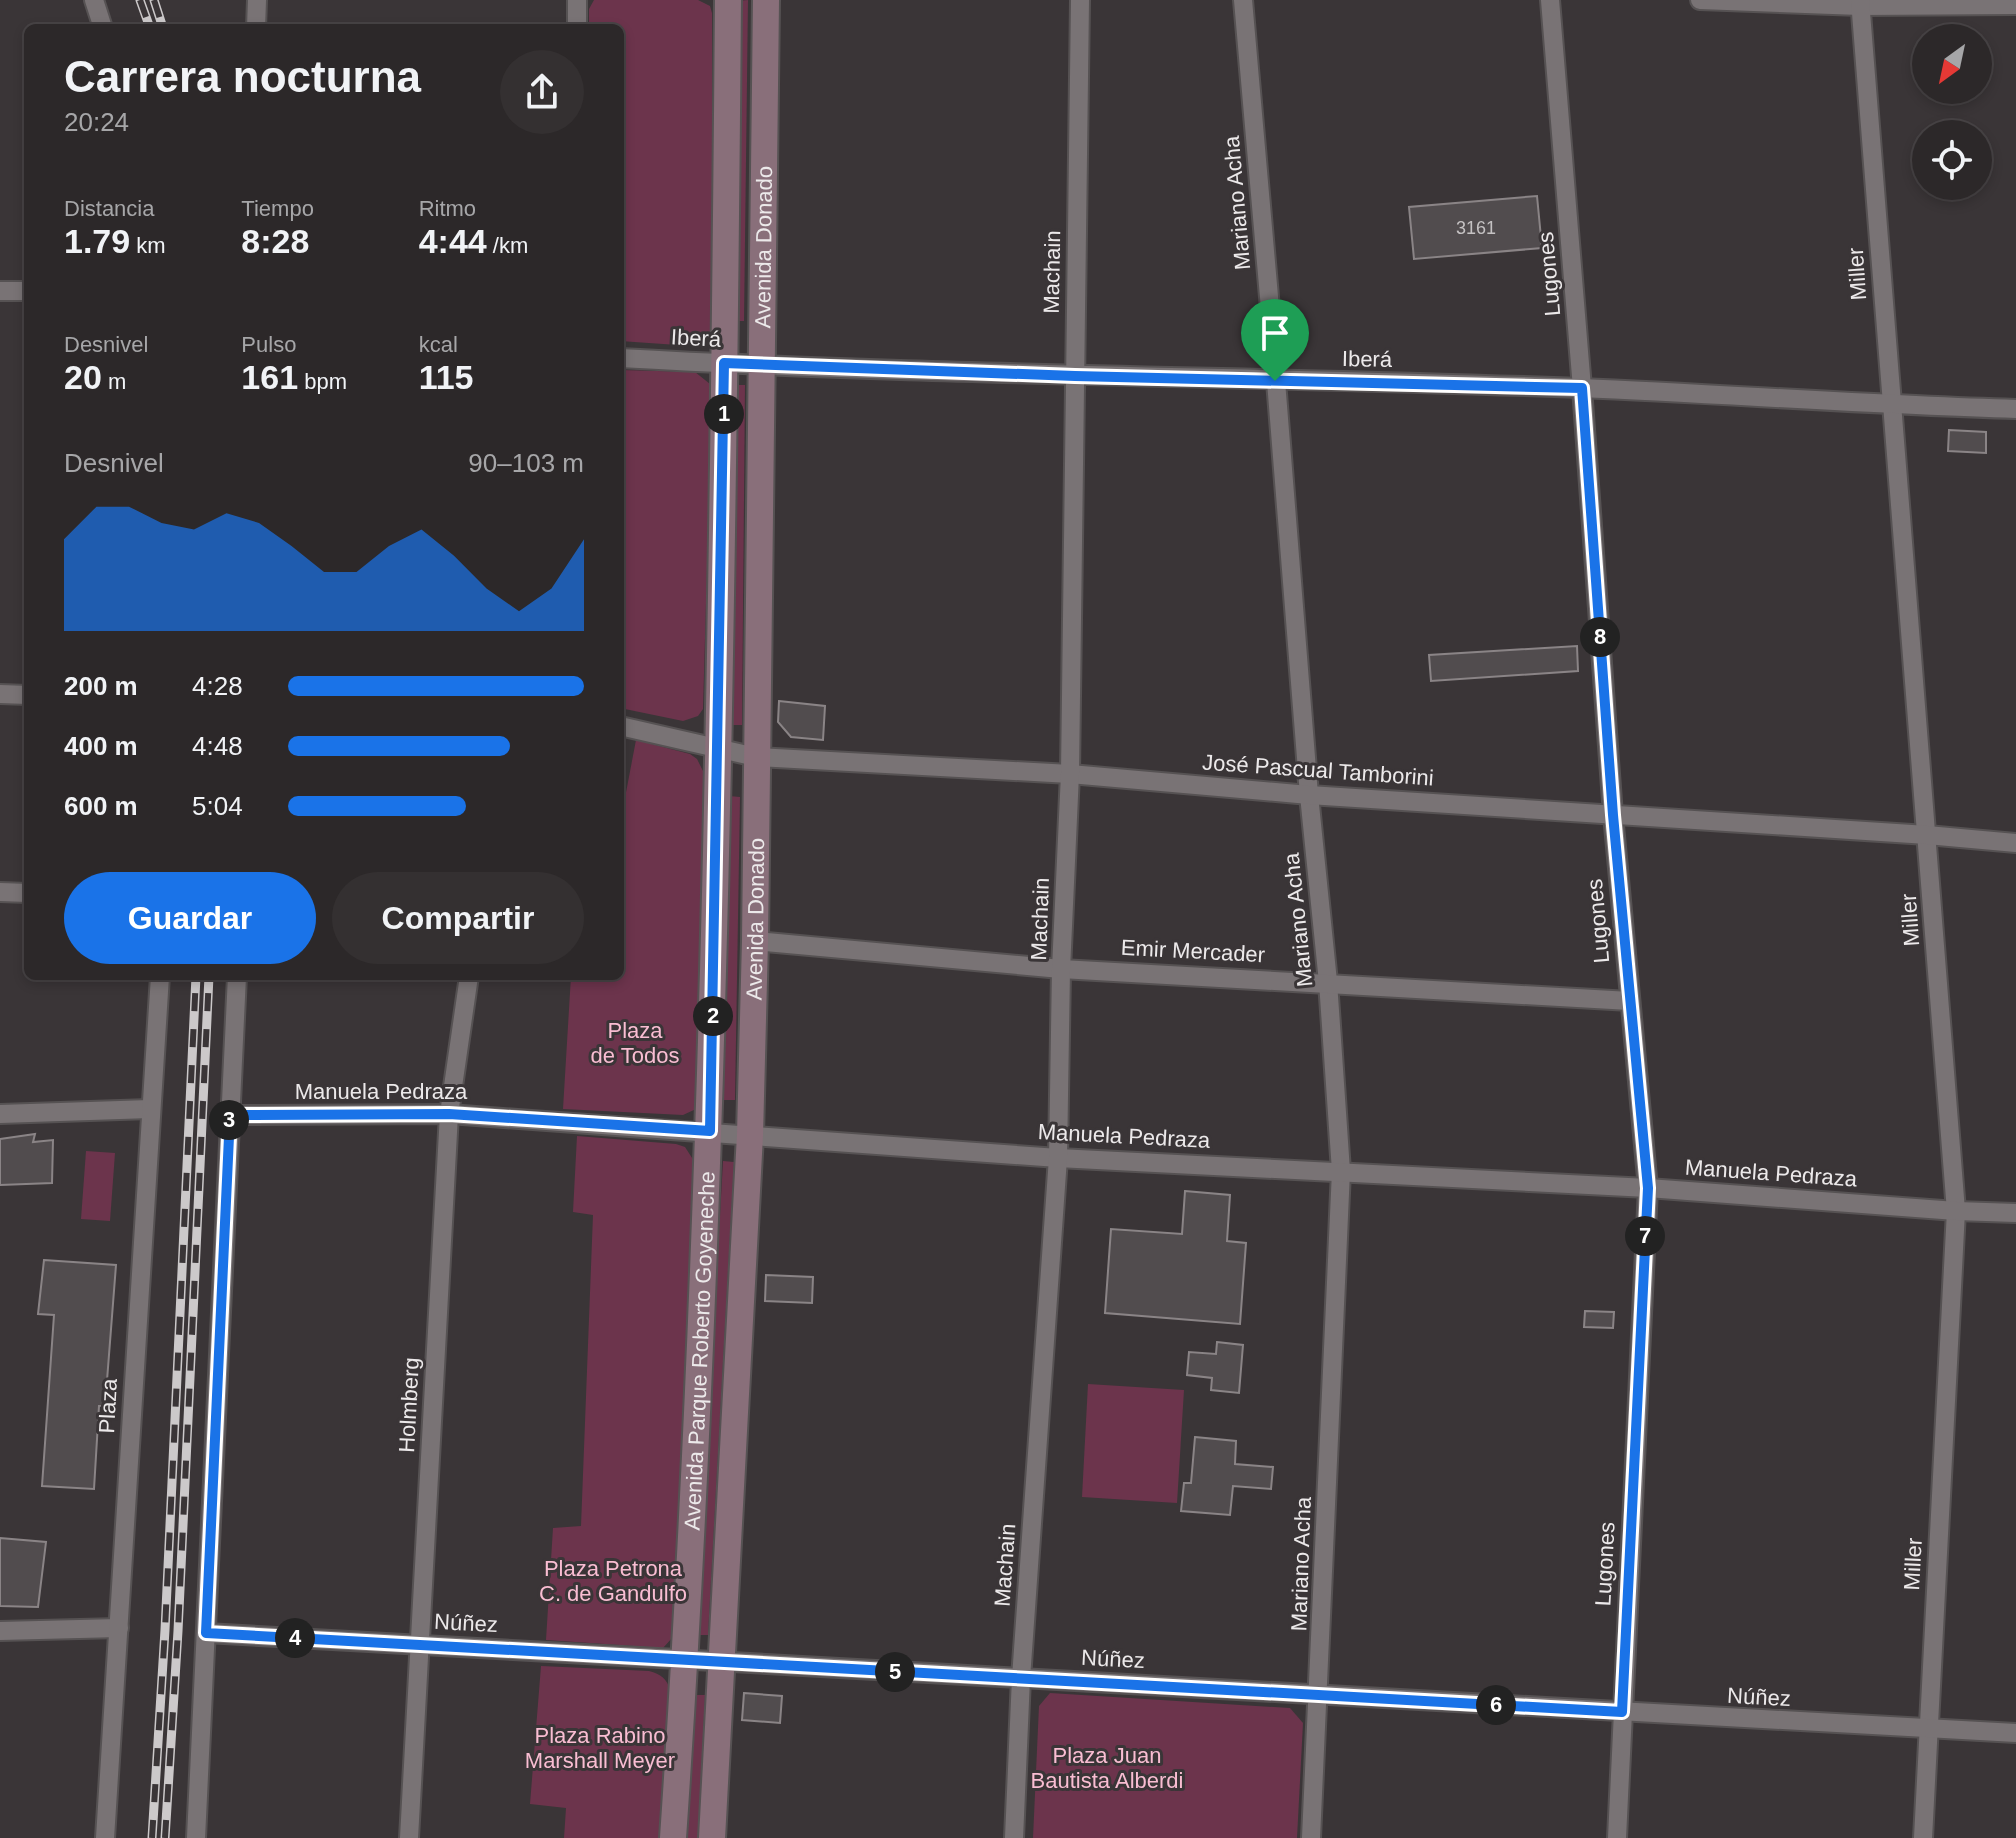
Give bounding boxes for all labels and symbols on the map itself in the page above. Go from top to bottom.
north arrow [1912,24,1992,104]
street label: Mariano Acha [1219,134,1255,271]
street label: Avenida Donado [750,166,777,328]
house number: 3161 [1456,218,1496,238]
street label: Machain [1039,230,1065,314]
street label: Lugones [1533,231,1565,317]
street label: Miller [1843,247,1871,301]
pin [1241,299,1309,381]
street label: Iberá [670,324,722,352]
street label: Iberá [1342,346,1393,372]
pin: 1 [704,394,744,434]
pin: 8 [1580,617,1620,657]
street label: José Pascual Tamborini [1201,749,1435,791]
street label: Avenida Donado [741,838,769,1001]
street label: Mariano Acha [1278,851,1317,988]
street label: Machain [1026,877,1054,961]
street label: Lugones [1582,878,1614,964]
street label: Miller [1896,893,1924,947]
street label: Emir Mercader [1120,935,1266,967]
pin: 2 [693,996,733,1036]
park label: Plaza de Todos [591,1018,679,1068]
street label: Manuela Pedraza [295,1079,468,1104]
pin: 3 [209,1100,249,1140]
street label: Manuela Pedraza [1037,1119,1212,1153]
street label: Manuela Pedraza [1684,1155,1859,1192]
street label: Avenida Parque Roberto Goyeneche [679,1171,719,1531]
pin: 7 [1625,1216,1665,1256]
street label: Holmberg [394,1357,424,1453]
street label: Plaza [94,1377,122,1434]
street label: Mariano Acha [1286,1496,1316,1632]
street label: Lugones [1590,1521,1620,1607]
street label: Machain [990,1523,1020,1607]
street label: Miller [1899,1537,1927,1591]
park label: Plaza Petrona C. de Gandulfo [539,1556,687,1606]
street label: Núñez [434,1609,498,1637]
pin: 4 [275,1618,315,1658]
street label: Núñez [1081,1645,1145,1673]
pin: 5 [875,1652,915,1692]
street label: Núñez [1727,1683,1791,1711]
pin: 6 [1476,1685,1516,1725]
park label: Plaza Rabino Marshall Meyer [525,1723,675,1773]
park label: Plaza Juan Bautista Alberdi [1031,1743,1183,1793]

